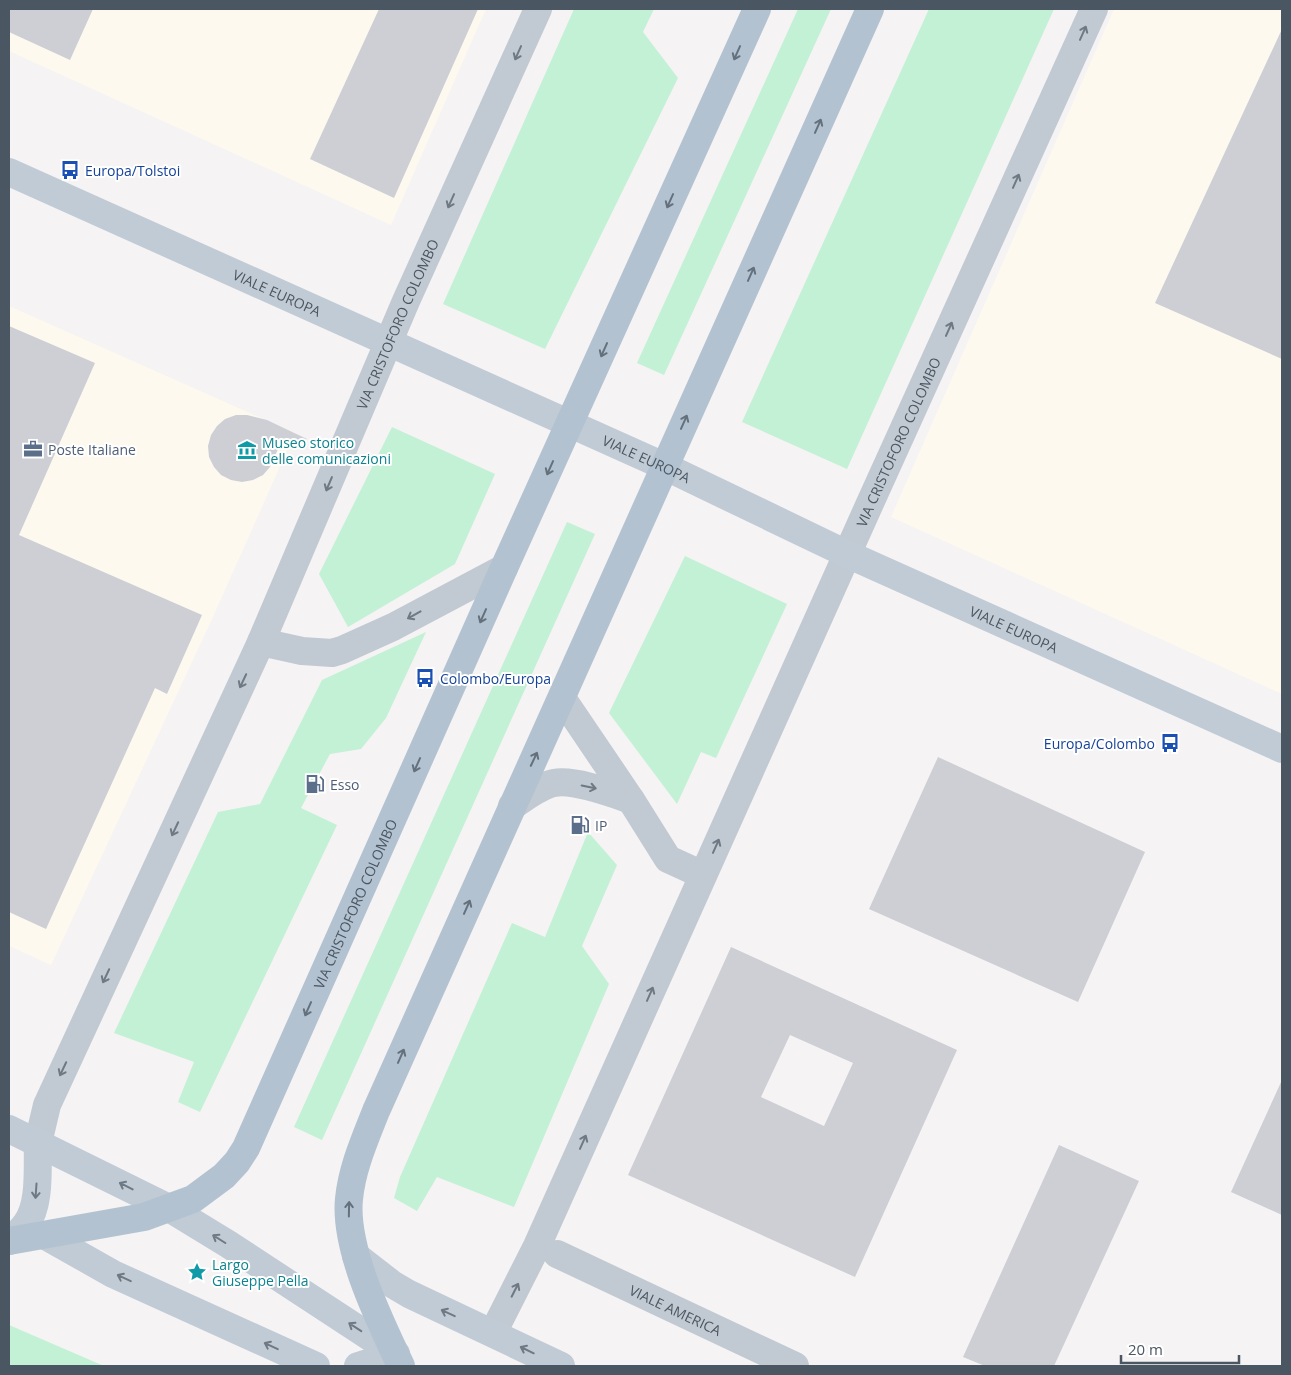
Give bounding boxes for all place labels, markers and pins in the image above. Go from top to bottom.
bus stop icon: Europa/Tolstoi [59,159,81,181]
place label: Europa/Tolstoi [85,161,180,180]
place label: Museo storico delle comunicazioni [262,433,391,468]
office icon: Poste Italiane [22,438,44,460]
museum icon: Museo storico delle comunicazioni [236,439,258,461]
place label: Poste Italiane [48,440,136,459]
bus stop icon: Colombo/Europa [414,667,436,689]
place label: Colombo/Europa [440,669,551,688]
bus stop icon: Europa/Colombo [1159,732,1181,754]
place label: Europa/Colombo [1044,734,1155,753]
fuel station icon: Esso [304,773,326,795]
place label: Esso [330,775,360,794]
fuel station icon: IP [569,814,591,836]
place label: IP [595,816,607,835]
place label: Largo Giuseppe Pella [212,1255,309,1290]
place icon: Largo Giuseppe Pella [186,1261,208,1283]

